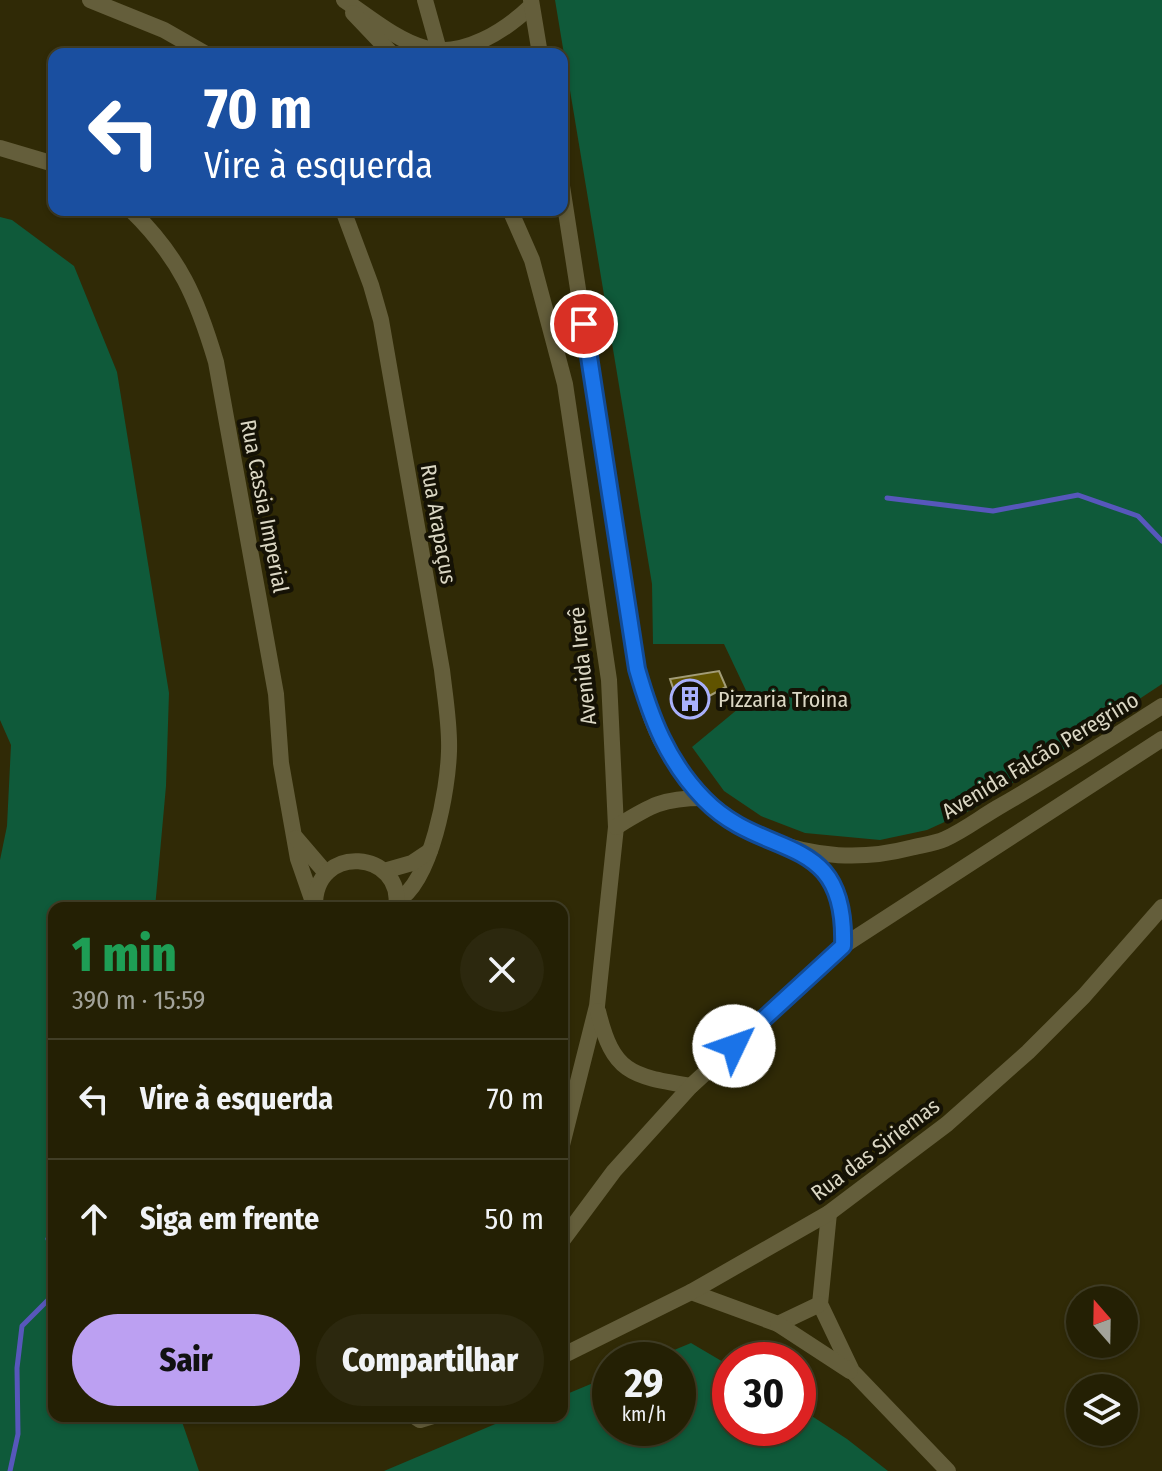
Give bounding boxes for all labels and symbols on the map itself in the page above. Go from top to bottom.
pin [550,290,618,358]
street label: Rua Cassia Imperial [234,417,295,595]
street label: Rua Arapaçus [415,462,462,586]
street label: Avenida Irerê [563,606,602,726]
building icon: Pizzaria Troina [669,678,711,720]
place label: Pizzaria Troina [718,686,848,713]
street label: Avenida Falcão Peregrino [937,686,1144,825]
position arrow [692,1004,776,1088]
street label: Rua das Siriemas [806,1092,945,1206]
north arrow [1066,1286,1138,1358]
speed limit sign: 30 [712,1342,816,1446]

